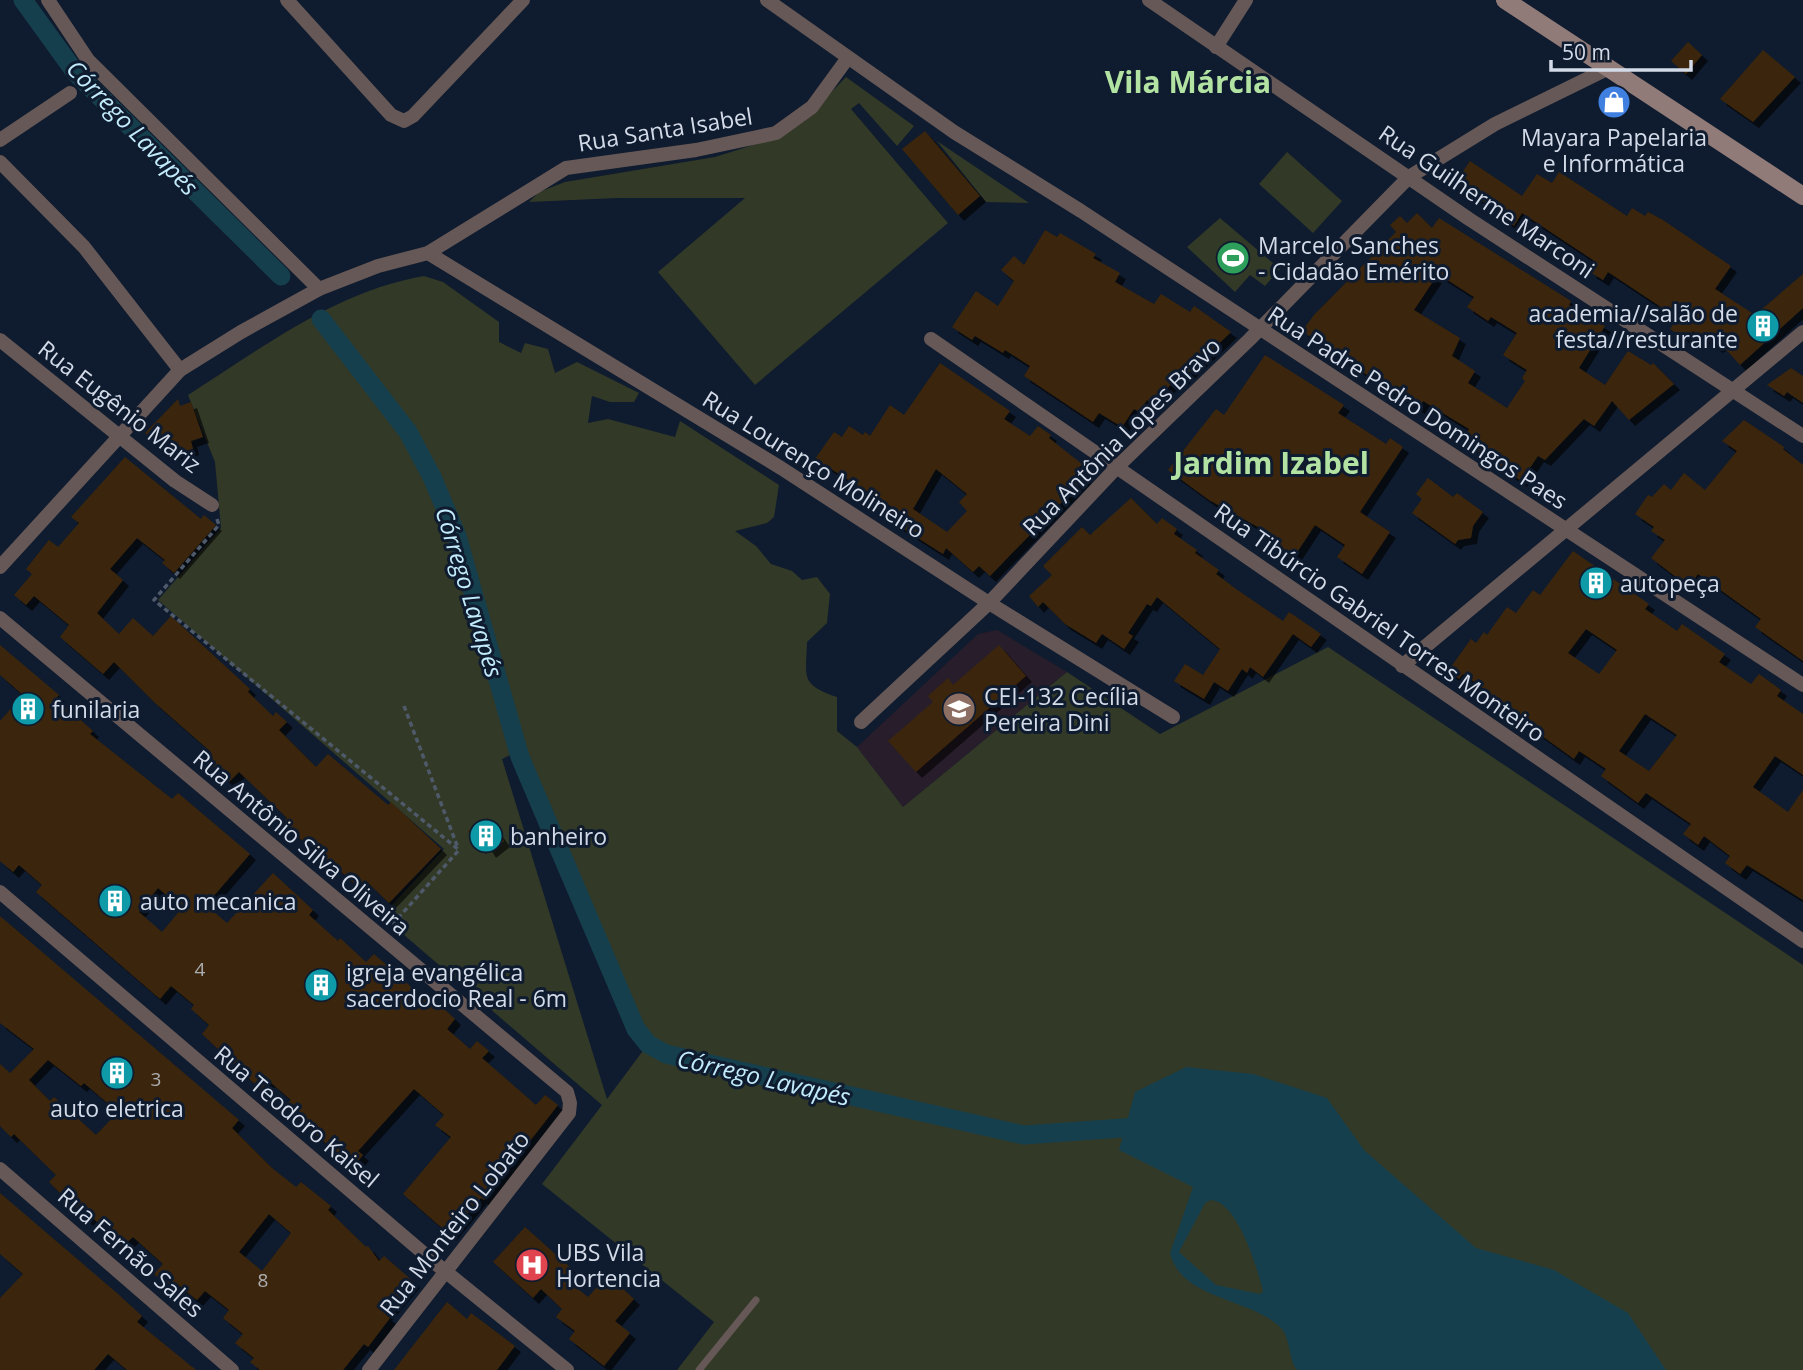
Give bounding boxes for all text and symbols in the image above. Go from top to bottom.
scale bar [1551,28,1691,72]
text: 50 m [1562,38,1611,66]
water label: Córrego Lavapés [60,52,206,202]
district label: Vila Márcia [1105,61,1271,102]
shop icon: Mayara Papelaria e Informática [1595,83,1633,121]
street label: Rua Santa Isabel [575,99,755,159]
street label: Rua Guilherme Marconi [1373,117,1601,285]
place label: Mayara Papelaria e Informática [1521,121,1707,179]
place label: Marcelo Sanches - Cidadão Emérito [1258,229,1449,287]
sports icon: Marcelo Sanches - Cidadão Emérito [1214,239,1252,277]
place label: academia//salão de festa//resturante [1529,297,1738,355]
street label: Rua Padre Pedro Domingos Paes [1262,298,1574,516]
building icon: academia//salão de festa//resturante [1744,307,1782,345]
street label: Rua Antônia Lopes Bravo [1015,330,1227,542]
street label: Rua Eugênio Mariz [32,332,208,480]
street label: Rua Lourenço Molineiro [697,382,931,546]
district label: Jardim Izabel [1170,442,1369,483]
street label: Rua Tibúrcio Gabriel Torres Monteiro [1208,495,1552,749]
water label: Córrego Lavapés [428,503,512,681]
building icon: autopeça [1577,564,1615,602]
place label: autopeça [1620,567,1720,599]
place label: CEI-132 Cecília Pereira Dini [984,680,1139,738]
building icon: funilaria [9,690,47,728]
school or university icon: CEI-132 Cecília Pereira Dini [940,690,978,728]
place label: funilaria [52,693,140,725]
street label: Rua Antônio Silva Oliveira [187,742,417,942]
building icon: banheiro [467,817,505,855]
place label: banheiro [510,820,607,852]
building icon: auto mecanica [96,882,134,920]
place label: auto mecanica [140,885,297,917]
house number: 4 [195,956,206,982]
place label: igreja evangélica sacerdocio Real - 6m [346,956,567,1014]
building icon: igreja evangélica sacerdocio Real - 6m [302,966,340,1004]
street label: Rua Teodoro Kaisel [208,1038,386,1194]
water label: Córrego Lavapés [674,1041,854,1113]
building icon: auto eletrica [98,1054,136,1092]
house number: 3 [151,1066,161,1092]
place label: auto eletrica [50,1092,184,1124]
street label: Rua Monteiro Lobato [372,1124,536,1322]
street label: Rua Fernão Sales [51,1180,211,1324]
place label: UBS Vila Hortencia [556,1236,661,1294]
hospital icon: UBS Vila Hortencia [513,1246,551,1284]
house number: 8 [258,1267,268,1293]

